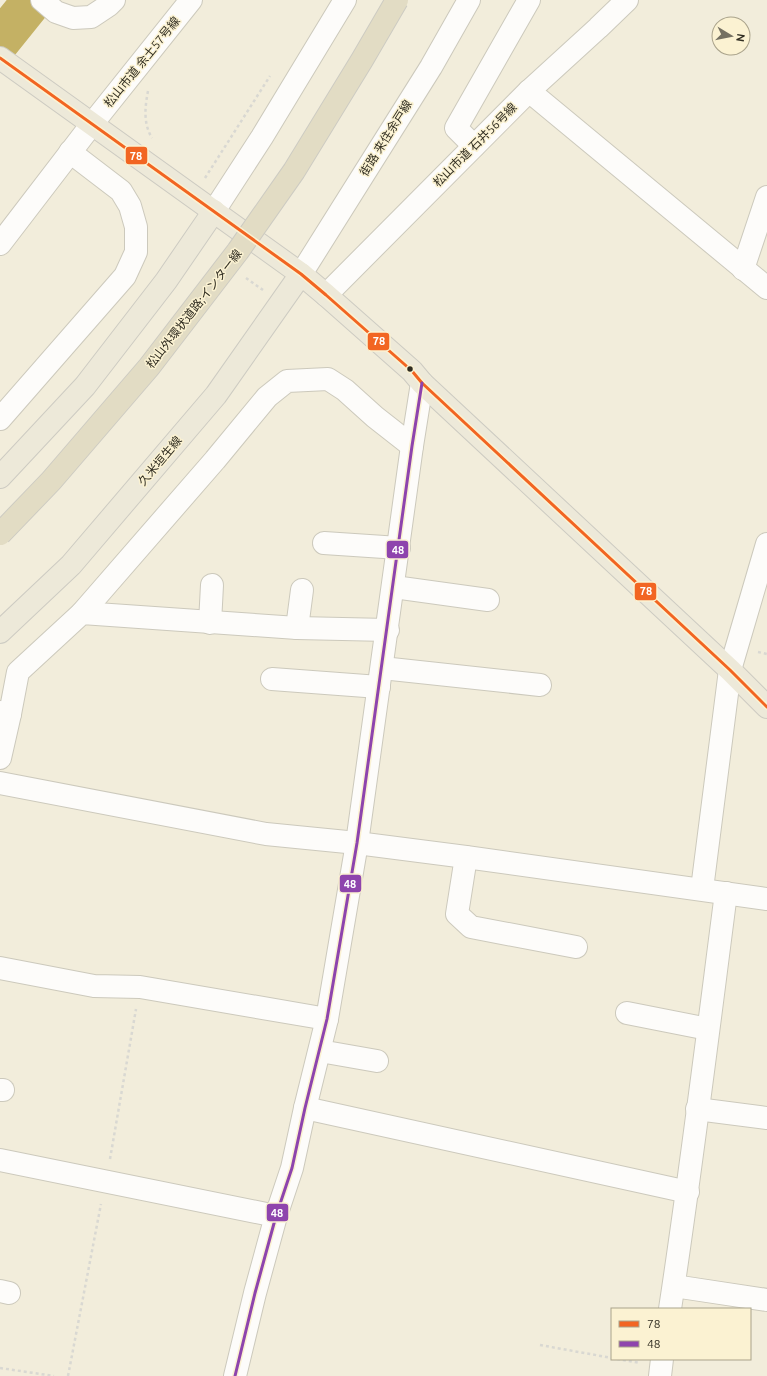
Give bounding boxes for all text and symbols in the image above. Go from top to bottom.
street label: 松山市道 余土57号線 [101,14,182,109]
north arrow [711,16,751,56]
text: N [734,33,747,43]
street label: 街路 来住余戸線 [357,98,414,178]
street label: 松山市道 石井56号線 [430,100,519,189]
line badge: 78 [125,146,148,165]
text: 78 [130,150,142,162]
street label: 松山外環状道路;インター線 [143,247,244,371]
line badge: 78 [367,332,390,351]
text: 78 [373,335,385,347]
unlabelled marker [405,364,415,374]
street label: 久米垣生線 [135,434,184,488]
line badge: 48 [386,540,409,559]
text: 48 [392,544,404,556]
line badge: 78 [634,582,657,601]
text: 78 [640,585,652,597]
line badge: 48 [339,874,362,893]
text: 48 [344,878,356,890]
line badge: 48 [266,1203,289,1222]
text: 48 [271,1207,283,1219]
legend [611,1308,751,1360]
text: 78 [647,1317,661,1330]
text: 48 [647,1337,661,1350]

